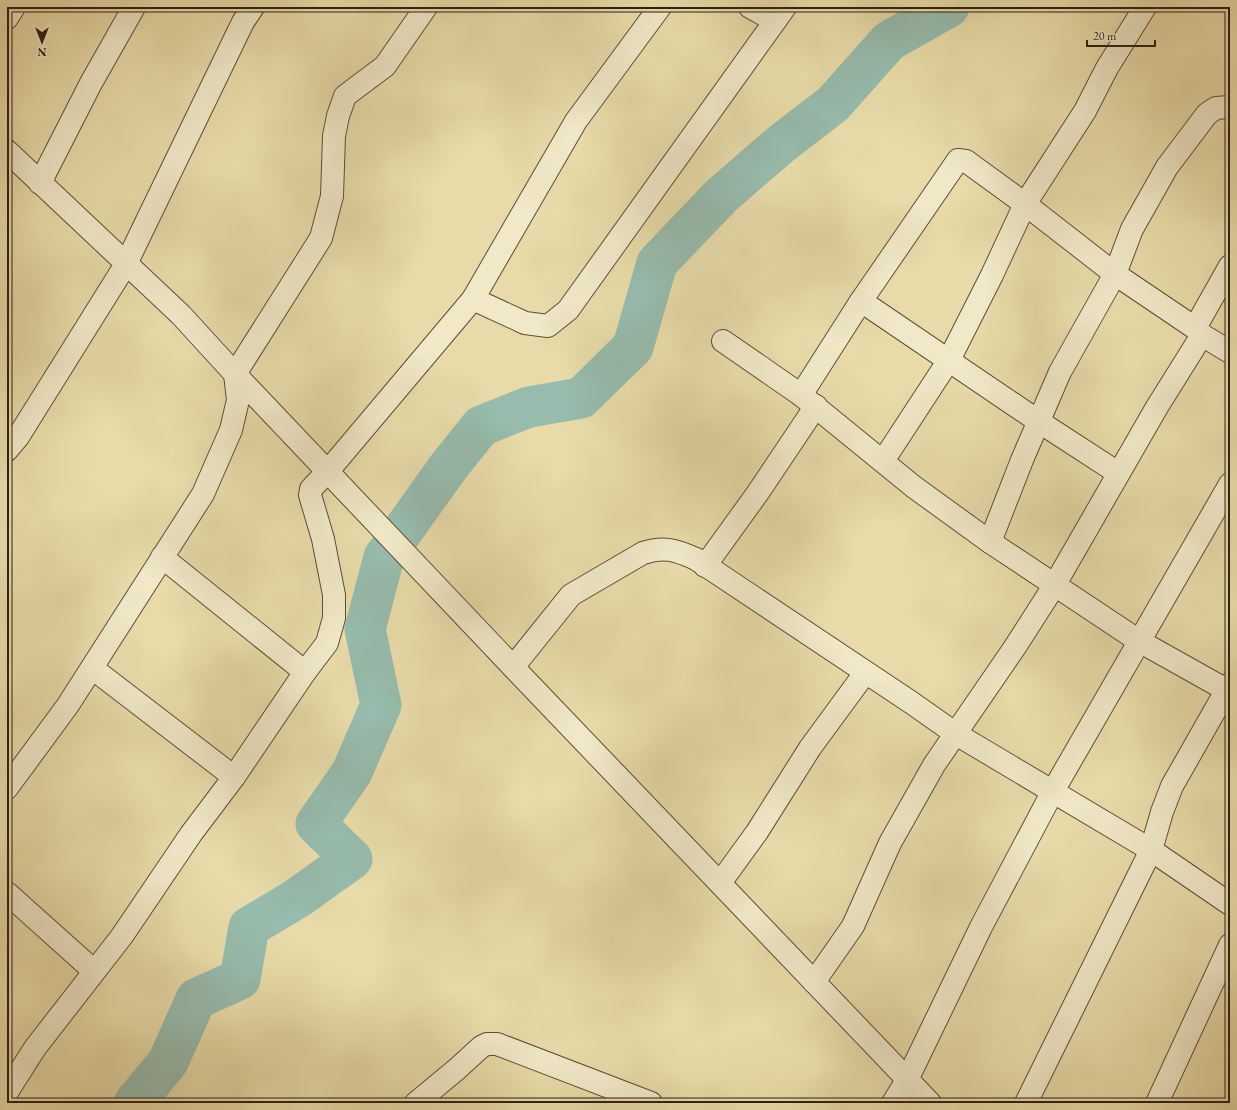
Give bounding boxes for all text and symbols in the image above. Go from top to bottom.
north arrow [22,22,62,62]
scale bar [1087,22,1155,48]
text: 20 m [1093,28,1117,44]
text: N [37,45,46,59]

